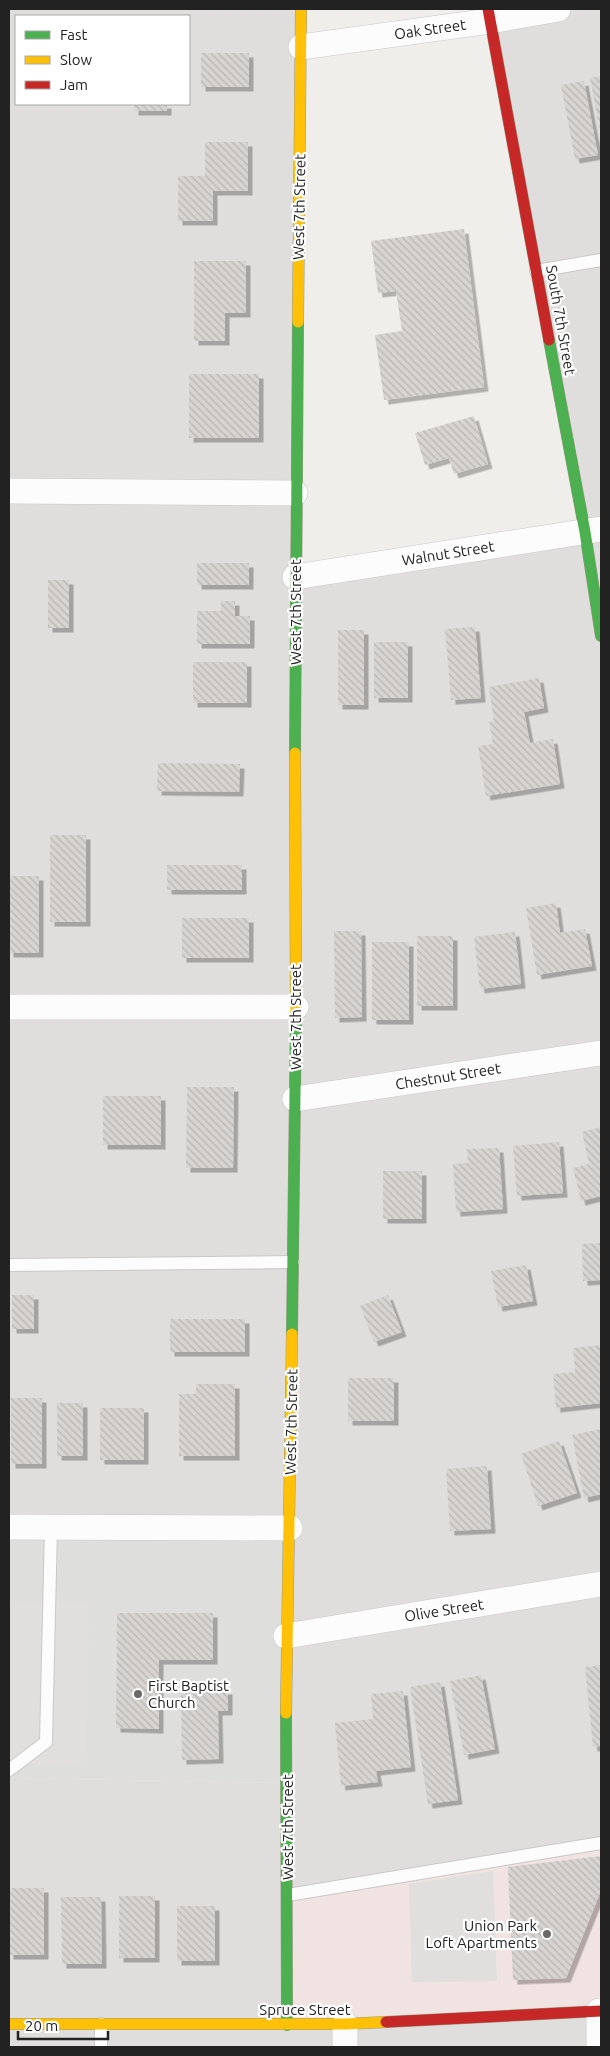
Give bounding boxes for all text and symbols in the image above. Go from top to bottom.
legend [15,15,190,105]
street label: Oak Street [393,16,467,42]
text: Fast [60,26,88,43]
text: Slow [60,51,93,68]
text: Jam [60,76,88,93]
street label: West 7th Street [290,154,308,260]
street label: South 7th Street [543,264,579,376]
street label: Walnut Street [400,537,496,569]
street label: West 7th Street [287,559,304,665]
street label: West 7th Street [287,964,304,1070]
street label: Chestnut Street [394,1059,502,1093]
street label: West 7th Street [282,1369,300,1475]
street label: Olive Street [403,1595,485,1625]
place label: First Baptist Church [148,1677,229,1711]
marker: First Baptist Church [132,1688,144,1700]
street label: West 7th Street [279,1774,296,1880]
place label: Union Park Loft Apartments [426,1917,537,1951]
marker: Union Park Loft Apartments [541,1928,553,1940]
street label: Spruce Street [259,2001,351,2018]
scale bar [18,2008,108,2040]
text: 20 m [25,2017,58,2034]

